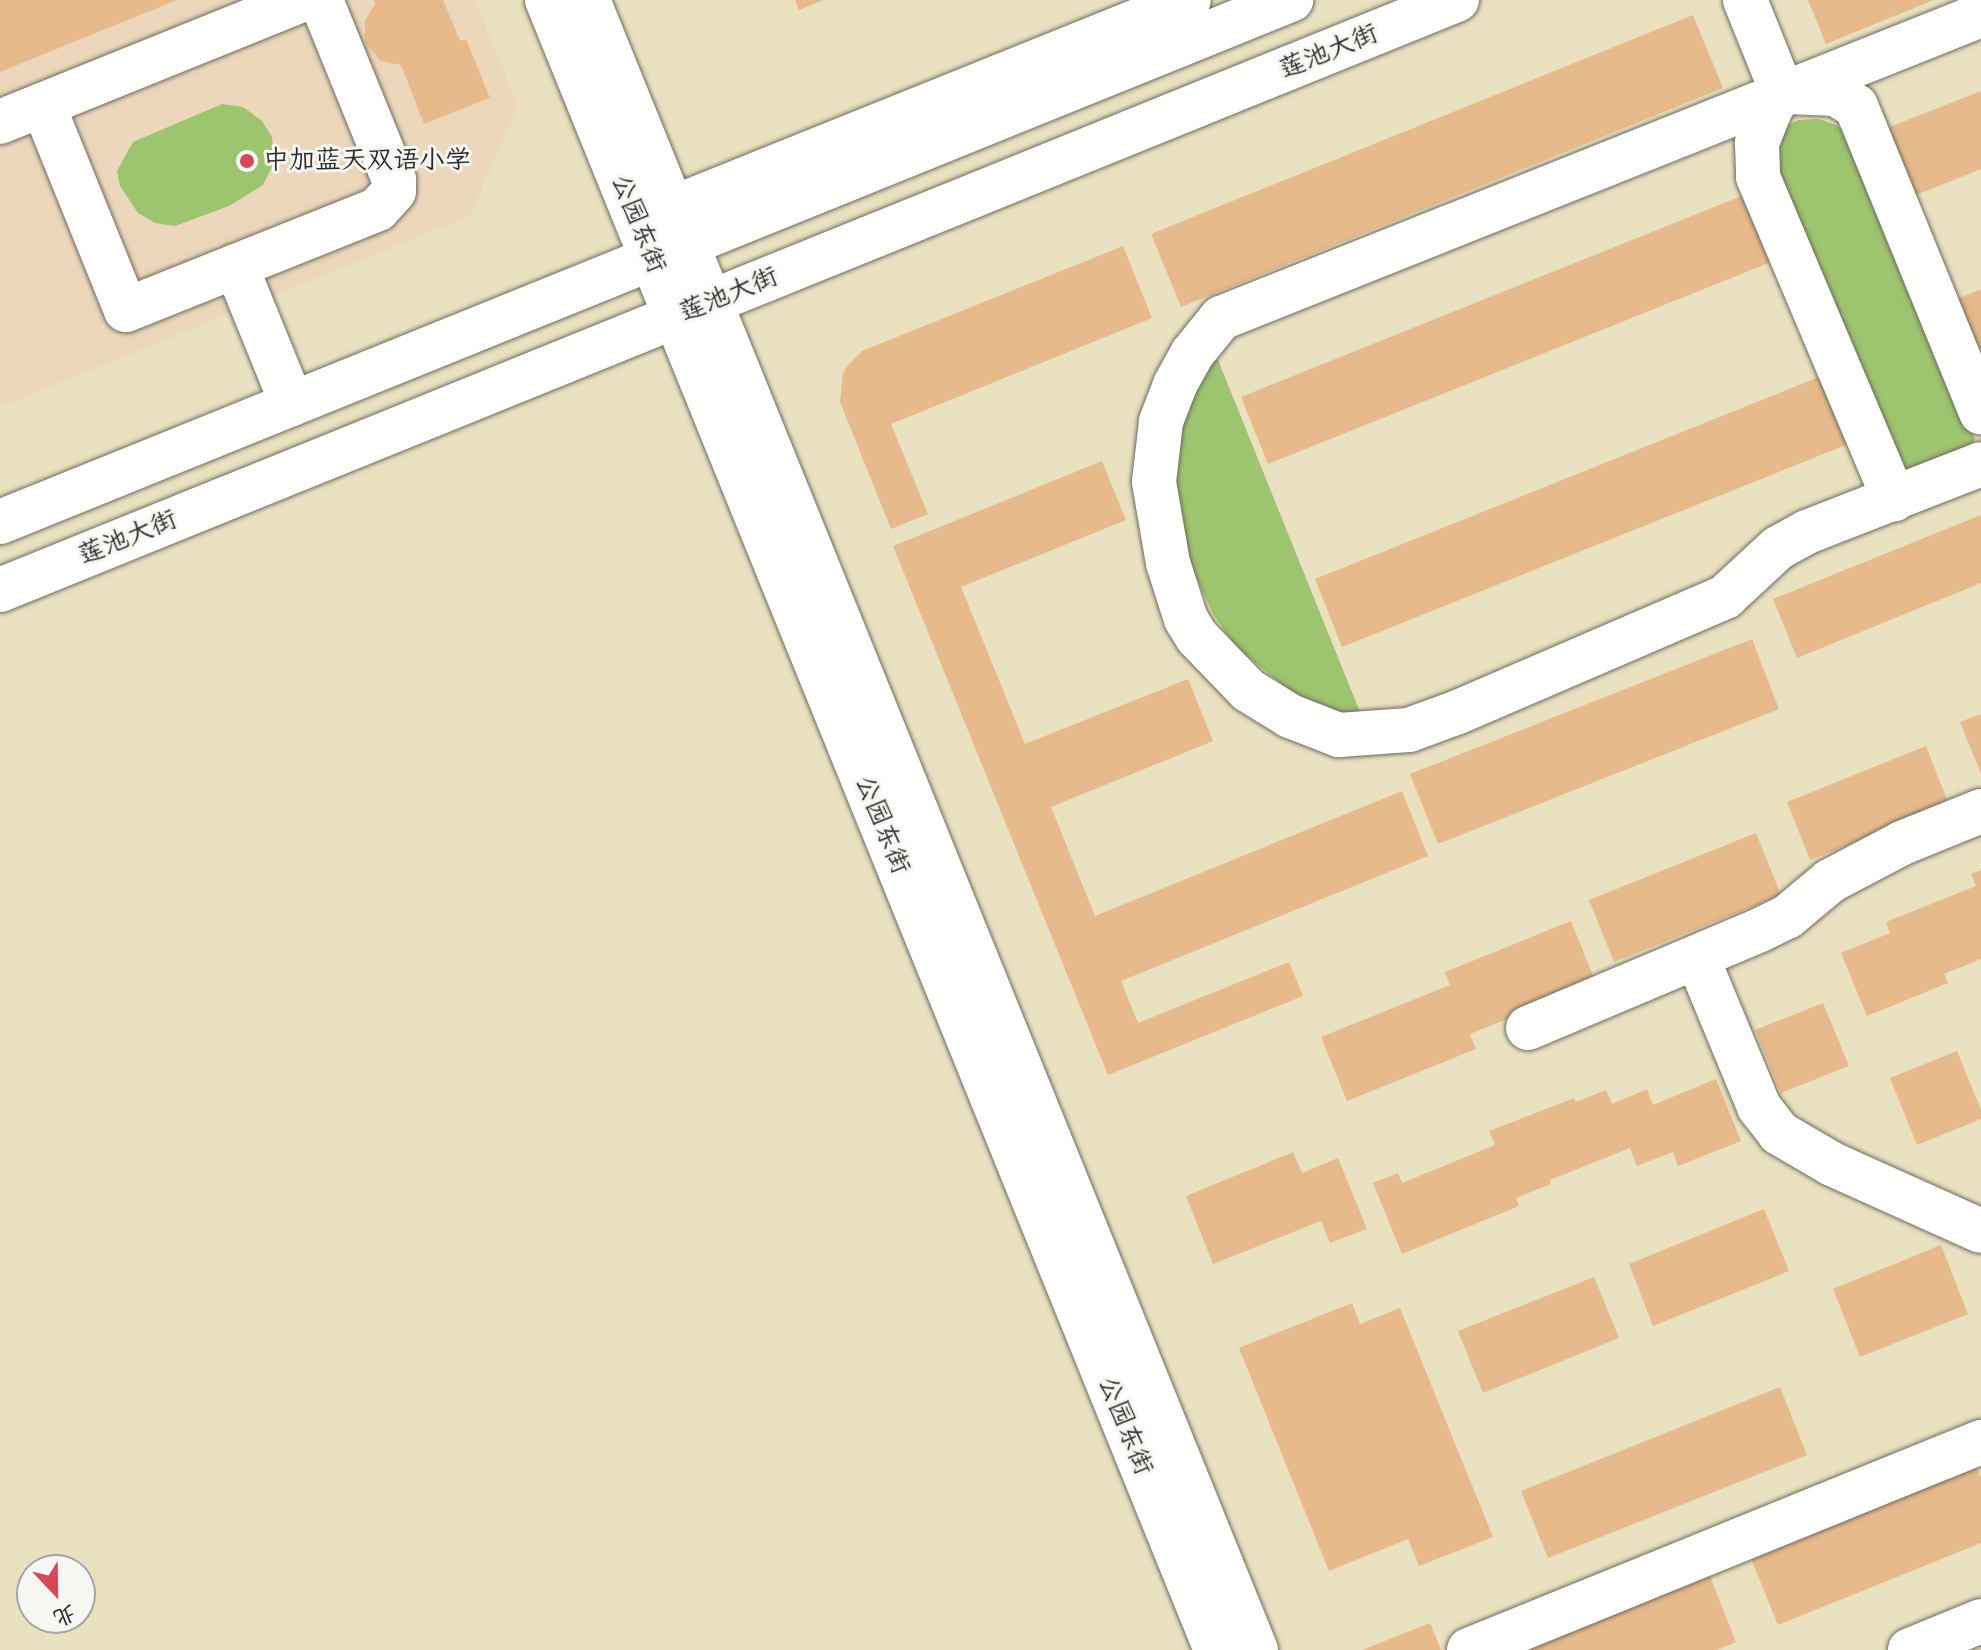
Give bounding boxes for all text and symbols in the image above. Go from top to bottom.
street label: 莲池大街 [1275,18,1383,86]
place label: 中加蓝天双语小学 [263,145,471,177]
marker: 中加蓝天双语小学 [238,152,256,170]
street label: 公园东街 [604,170,672,278]
street label: 莲池大街 [675,261,783,329]
street label: 莲池大街 [74,504,182,572]
street label: 公园东街 [848,771,916,879]
street label: 公园东街 [1091,1372,1159,1480]
north arrow [16,1554,96,1634]
text: 北 [48,1596,80,1633]

